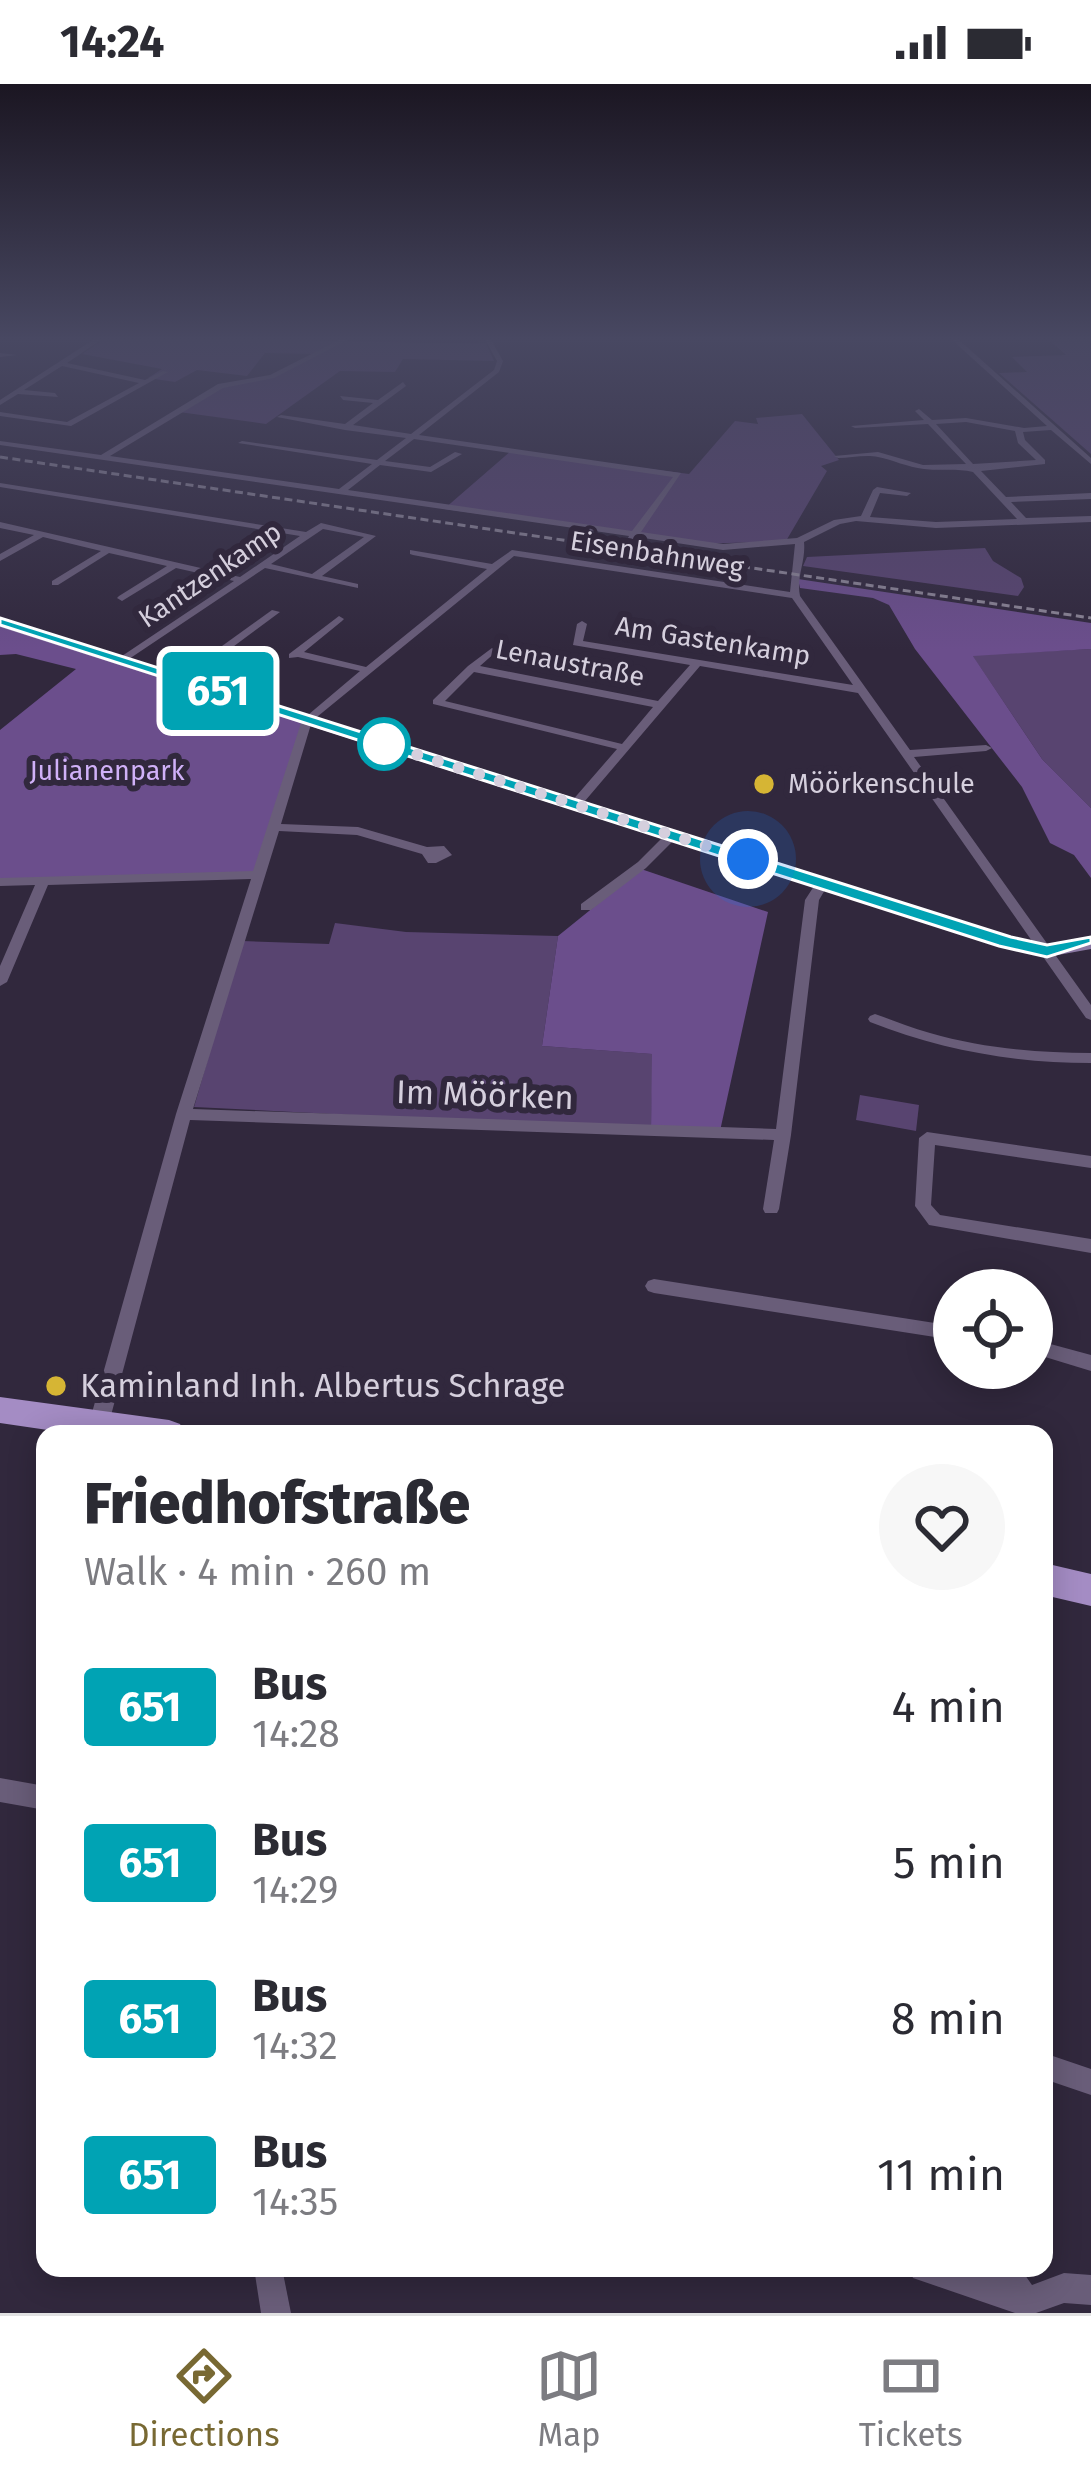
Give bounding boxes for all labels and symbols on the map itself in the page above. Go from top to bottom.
street label: Kantzenkamp [132,515,288,635]
street label: Eisenbahnweg [568,524,747,584]
street label: Am Gastenkamp [613,610,813,672]
street label: Lenaustraße [493,633,647,693]
line badge: 651 [149,652,287,730]
unlabelled marker [359,719,409,769]
park label: Julianenpark [29,755,185,787]
place label: Möörkenschule [788,768,975,800]
marker: Möörkenschule [751,771,777,797]
your location [718,829,778,889]
street label: Im Möörken [396,1072,574,1118]
place label: Kaminland Inh. Albertus Schrage [80,1366,566,1406]
marker: Kaminland Inh. Albertus Schrage [43,1373,69,1399]

